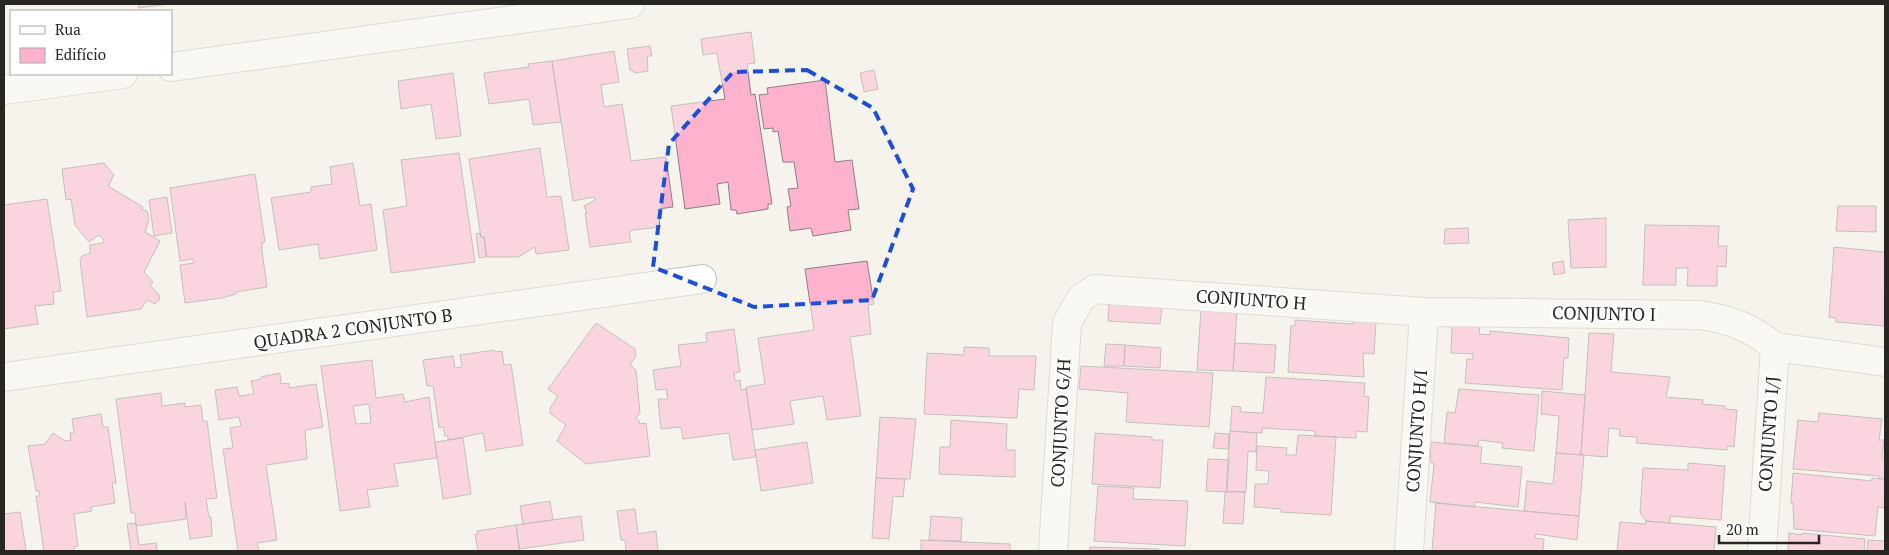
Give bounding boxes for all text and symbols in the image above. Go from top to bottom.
legend [10,10,172,75]
text: Rua [55,19,81,39]
text: Edifício [55,44,106,64]
street label: CONJUNTO H [1195,283,1307,315]
street label: CONJUNTO I [1552,300,1656,326]
street label: QUADRA 2 CONJUNTO B [252,302,454,354]
street label: CONJUNTO G/H [1045,358,1075,488]
street label: CONJUNTO H/I [1400,369,1432,493]
street label: CONJUNTO I/J [1752,375,1784,493]
scale bar [1719,512,1819,544]
text: 20 m [1726,519,1759,539]

